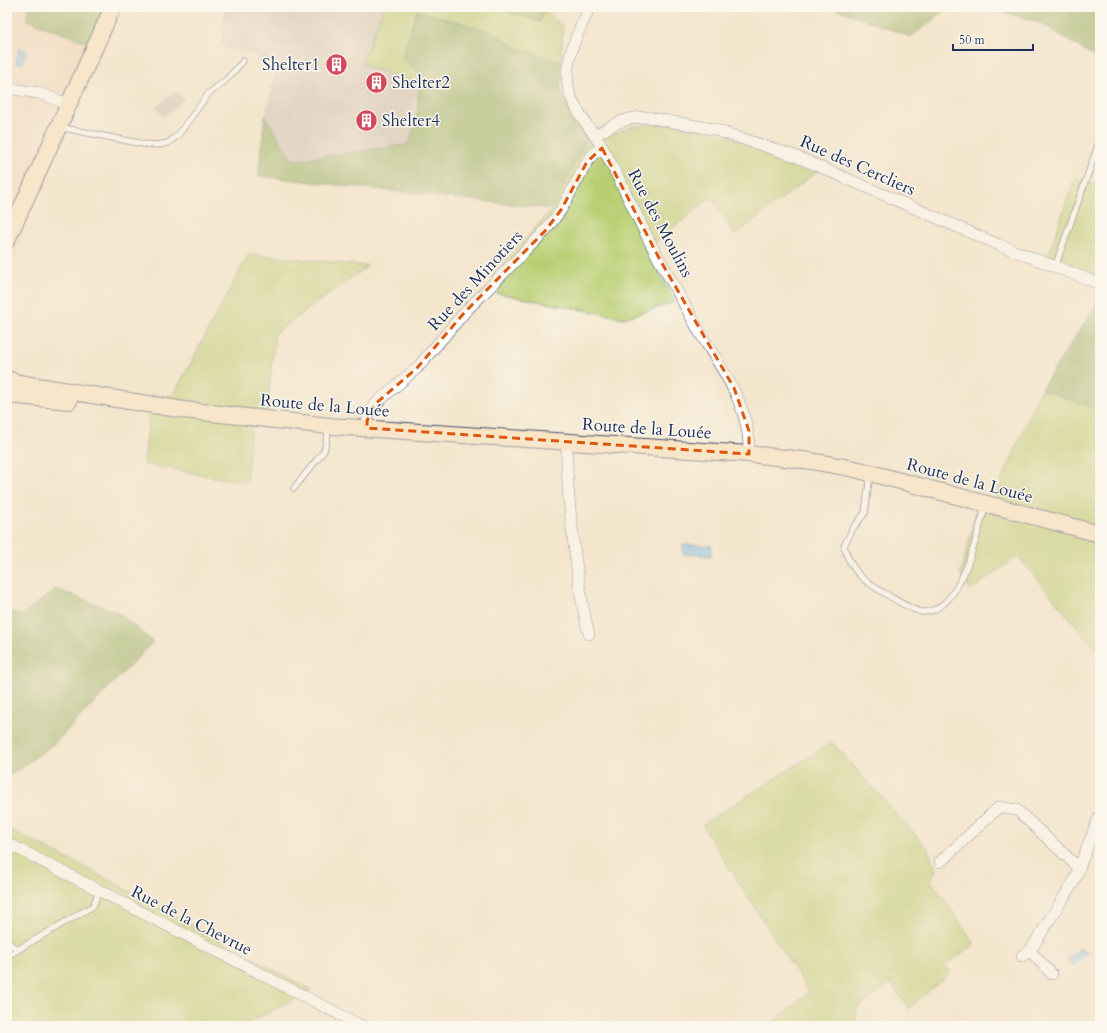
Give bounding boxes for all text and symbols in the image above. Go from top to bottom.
scale bar [953,26,1033,52]
text: 50 m [959,32,986,48]
building icon: Shelter1 [323,51,349,77]
place label: Shelter1 [262,53,320,76]
building icon: Shelter2 [363,69,389,95]
place label: Shelter2 [392,71,450,94]
building icon: Shelter4 [353,107,379,133]
place label: Shelter4 [382,109,440,132]
street label: Rue des Cercliers [797,130,919,201]
street label: Rue des Moulins [622,165,699,282]
street label: Rue des Minotiers [423,225,528,336]
street label: Route de la Louée [259,388,391,423]
street label: Route de la Louée [581,413,712,444]
street label: Route de la Louée [904,453,1036,508]
street label: Rue de la Chevrue [127,880,256,961]

